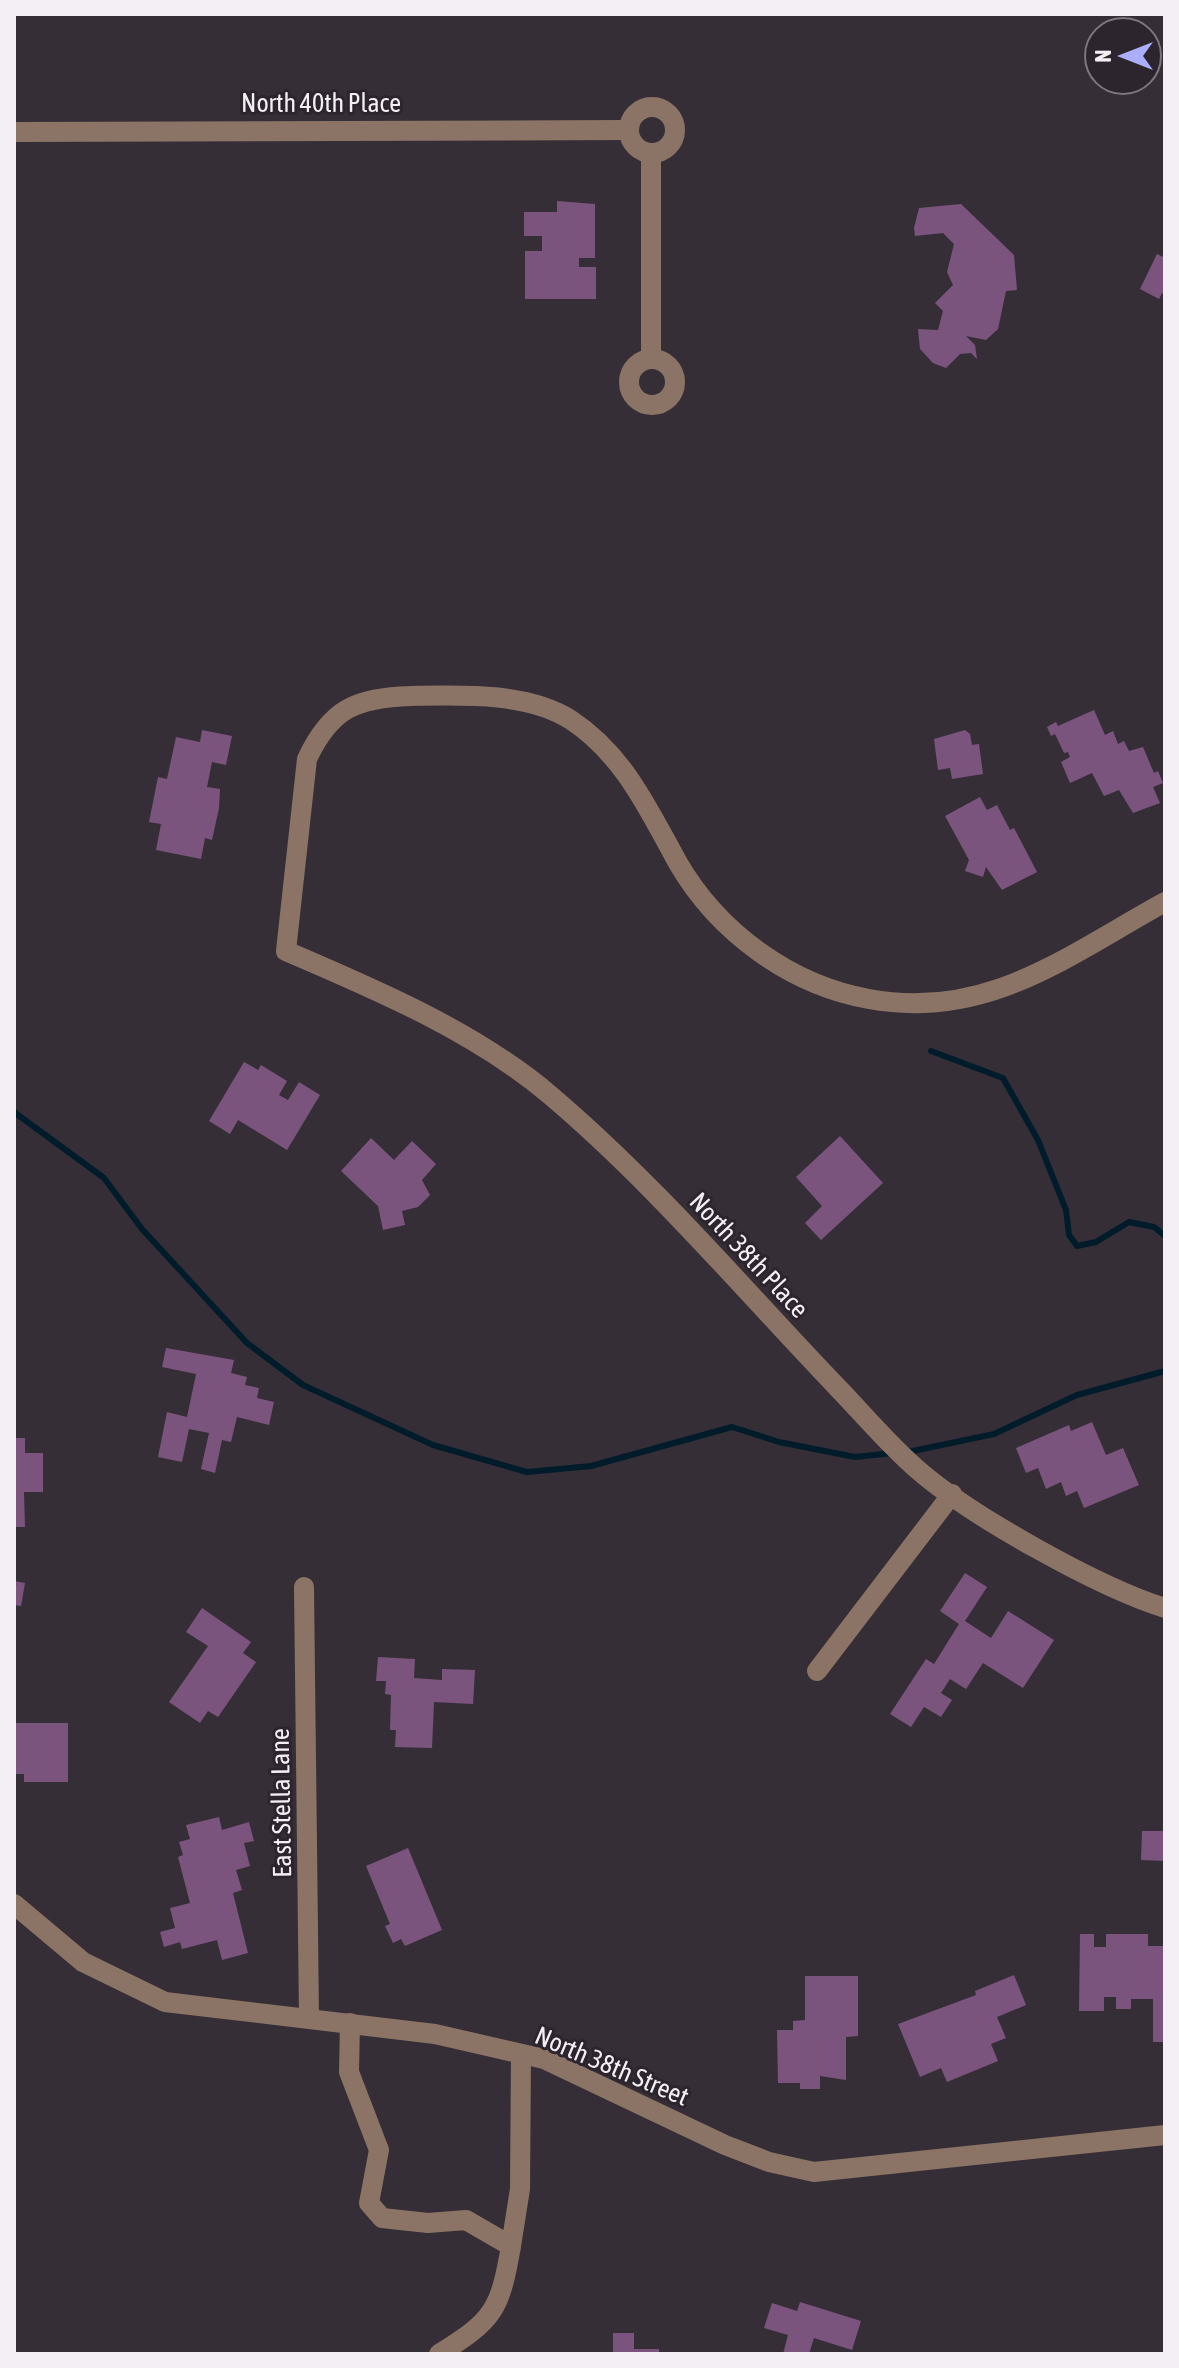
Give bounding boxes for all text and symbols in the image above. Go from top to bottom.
north arrow [1083,16,1163,96]
text: N [1090,50,1116,62]
street label: North 40th Place [241,88,401,118]
street label: North 38th Place [684,1186,814,1324]
street label: East Stella Lane [265,1728,297,1878]
street label: North 38th Street [531,2020,693,2112]

